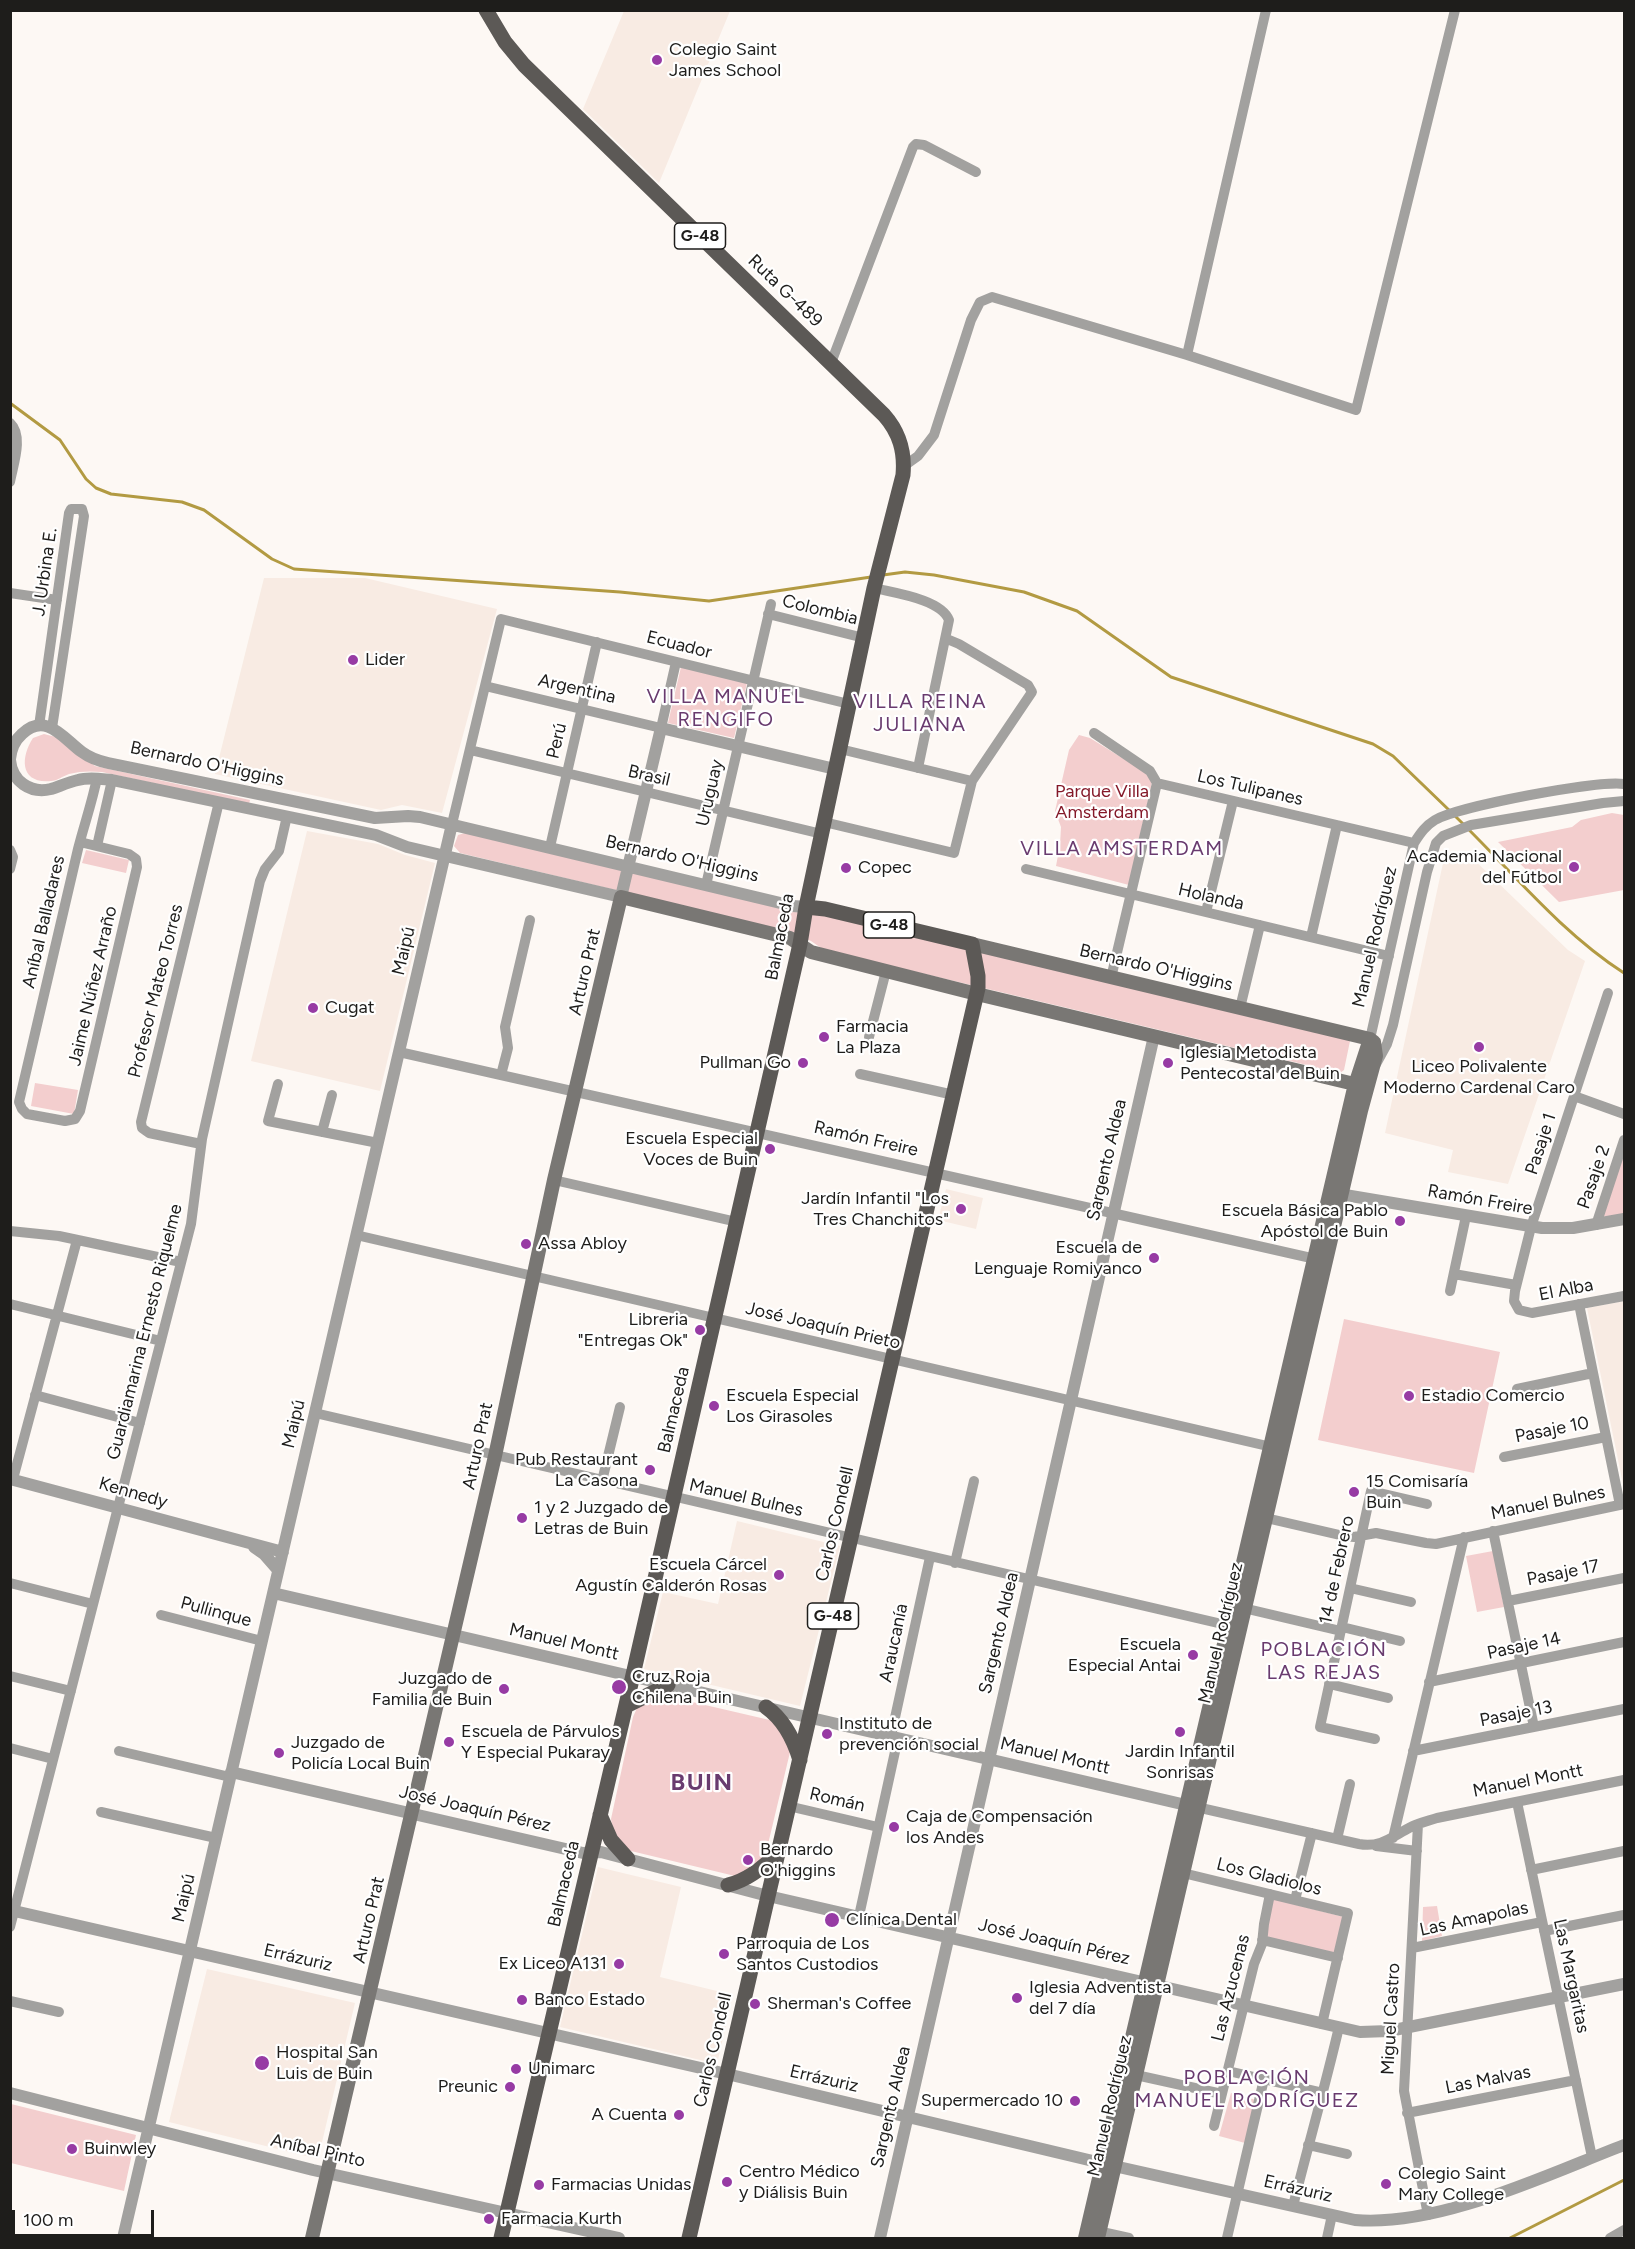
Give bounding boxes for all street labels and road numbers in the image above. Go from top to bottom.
road number: G-48 [674,223,726,249]
street label: Ruta G-489 [743,250,827,332]
street label: J. Urbina E. [28,526,62,618]
street label: Colombia [780,590,860,630]
street label: Ecuador [644,626,714,664]
street label: Argentina [536,670,618,708]
street label: Perú [542,721,572,761]
street label: Bernardo O'Higgins [128,737,286,791]
street label: Uruguay [692,757,728,829]
street label: Brasil [626,761,672,791]
street label: Los Tulipanes [1195,765,1305,811]
street label: Bernardo O'Higgins [603,831,761,887]
street label: Aníbal Balladares [18,853,70,991]
street label: Manuel Rodríguez [1348,864,1402,1010]
street label: Holanda [1176,879,1246,915]
street label: Balmaceda [761,892,799,982]
street label: Profesor Mateo Torres [124,902,188,1080]
street label: Jaime Núñez Arraño [64,904,122,1068]
road number: G-48 [864,912,914,938]
street label: Maipú [388,925,420,977]
street label: Arturo Prat [565,926,605,1018]
street label: Bernardo O'Higgins [1077,940,1235,996]
street label: Sargento Aldea [1083,1097,1131,1223]
street label: Pasaje 1 [1521,1110,1561,1178]
street label: Ramón Freire [812,1117,920,1161]
street label: Pasaje 2 [1573,1142,1615,1212]
street label: Ramón Freire [1426,1180,1534,1220]
street label: Guardiamarina Ernesto Riquelme [103,1202,187,1462]
street label: El Alba [1537,1274,1595,1306]
street label: José Joaquín Prieto [744,1298,902,1354]
street label: Balmaceda [654,1365,694,1455]
street label: Maipú [278,1398,310,1450]
street label: Arturo Prat [458,1400,498,1492]
street label: Pasaje 10 [1513,1412,1591,1448]
street label: Carlos Condell [811,1464,859,1584]
street label: Kennedy [96,1473,170,1513]
street label: Manuel Bulnes [687,1474,805,1522]
street label: Manuel Bulnes [1489,1481,1607,1525]
street label: 14 de Febrero [1315,1514,1359,1626]
street label: Pasaje 17 [1525,1555,1601,1591]
street label: Manuel Rodríguez [1194,1560,1248,1706]
street label: Sargento Aldea [975,1570,1023,1696]
street label: Pullinque [178,1592,254,1632]
street label: Araucanía [875,1602,913,1684]
road number: G-48 [808,1603,858,1629]
street label: Manuel Montt [507,1619,621,1665]
street label: Pasaje 14 [1485,1628,1563,1664]
street label: Pasaje 13 [1478,1696,1554,1732]
street label: Manuel Montt [998,1733,1112,1779]
street label: Manuel Montt [1471,1760,1585,1802]
street label: José Joaquín Pérez [397,1781,553,1837]
street label: Román [807,1783,867,1817]
street label: Balmaceda [544,1839,584,1929]
street label: Los Gladiolos [1214,1854,1324,1900]
street label: Maipú [168,1872,200,1924]
street label: Arturo Prat [349,1874,389,1966]
street label: Las Amapolas [1418,1897,1530,1941]
street label: José Joaquín Pérez [976,1914,1132,1970]
street label: Las Margaritas [1548,1917,1594,2035]
street label: Las Azucenas [1207,1932,1255,2044]
street label: Errázuriz [261,1940,335,1976]
street label: Miguel Castro [1377,1962,1405,2076]
street label: Carlos Condell [689,1990,737,2110]
street label: Manuel Rodríguez [1083,2033,1137,2179]
street label: Sargento Aldea [867,2044,915,2170]
street label: Errázuriz [787,2061,861,2097]
street label: Las Malvas [1444,2061,1532,2099]
street label: Aníbal Pinto [269,2130,367,2172]
street label: Errázuriz [1261,2171,1335,2207]

